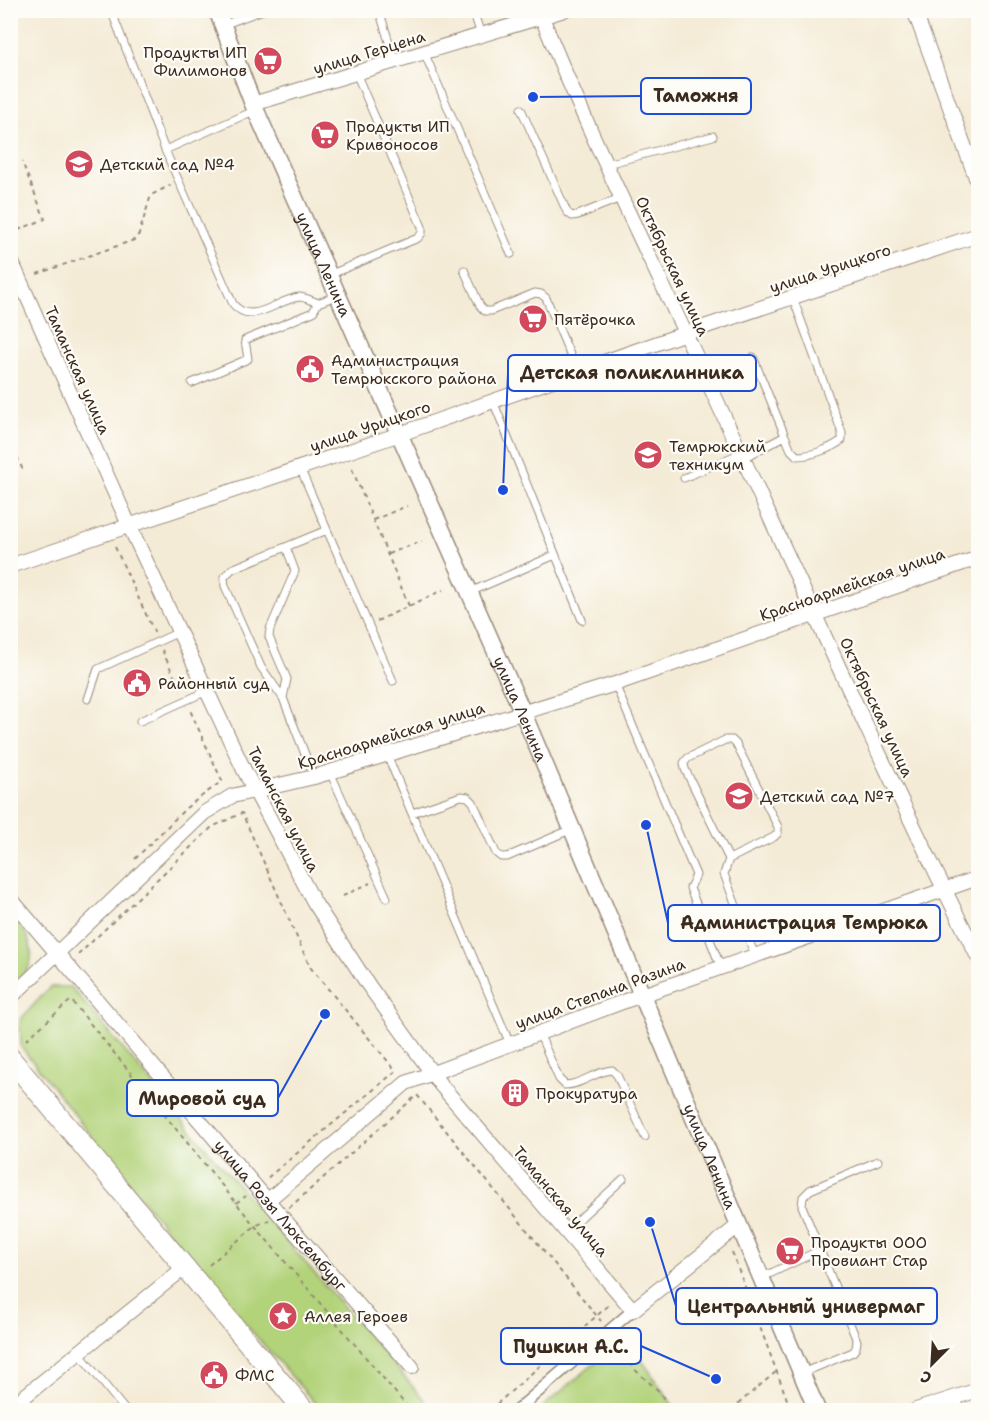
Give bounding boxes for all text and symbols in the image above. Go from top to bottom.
street label: улица Герцена [311,25,428,79]
place label: Продукты ИП Филимонов [143,42,247,81]
supermarket icon: Продукты ИП Филимонов [252,45,284,77]
callout: Таможня [641,78,751,114]
text: Таможня [653,84,739,108]
place label: Продукты ИП Кривоносов [346,116,450,155]
supermarket icon: Продукты ИП Кривоносов [309,119,341,151]
school or university icon: Детский сад №4 [63,148,95,180]
place label: Детский сад №4 [100,154,235,175]
street label: Октябрьская улица [631,193,714,340]
street label: улица Ленина [291,209,356,320]
street label: улица Урицкого [767,239,894,298]
street label: Таманская улица [40,303,115,438]
supermarket icon: Пятёрочка [517,303,549,335]
place label: Пятёрочка [554,309,635,330]
place label: Администрация Темрюкского района [331,350,496,389]
public building icon: Администрация Темрюкского района [294,353,326,385]
callout: Детская поликлинника [508,355,756,391]
text: Детская поликлинника [520,361,745,385]
street label: улица Урицкого [307,396,433,457]
place label: Темрюкский техникум [669,436,766,475]
school or university icon: Темрюкский техникум [632,439,664,471]
street label: Красноармейская улица [757,543,948,626]
street label: Октябрьская улица [835,634,918,781]
street label: улица Ленина [488,653,552,765]
public building icon: Районный суд [121,667,153,699]
place label: Районный суд [158,673,270,694]
street label: Красноармейская улица [295,697,487,774]
street label: Таманская улица [243,743,324,876]
school or university icon: Детский сад №7 [723,780,755,812]
place label: Детский сад №7 [760,786,895,807]
callout: Администрация Темрюка [668,905,940,941]
text: Администрация Темрюка [680,911,929,935]
street label: улица Степана Разина [512,953,688,1034]
building icon: Прокуратура [499,1077,531,1109]
callout: Мировой суд [127,1080,278,1116]
place label: Прокуратура [536,1083,638,1104]
text: Мировой суд [138,1087,266,1111]
street label: улица Ленина [678,1101,741,1212]
street label: улица Розы Люксембург [209,1135,352,1296]
street label: Таманская улица [508,1142,613,1261]
place label: Продукты ООО Провиант Стар [811,1232,928,1271]
supermarket icon: Продукты ООО Провиант Стар [774,1235,806,1267]
callout: Центральный универмаг [676,1288,937,1324]
text: Центральный универмаг [687,1295,926,1319]
place icon: Аллея Героев [267,1300,299,1332]
place label: Аллея Героев [304,1306,408,1327]
callout: Пушкин А.С. [501,1328,641,1364]
north arrow [902,1334,962,1394]
text: Пушкин А.С. [513,1335,629,1359]
public building icon: ФМС [198,1359,230,1391]
place label: ФМС [235,1365,275,1386]
text: С [917,1366,935,1389]

